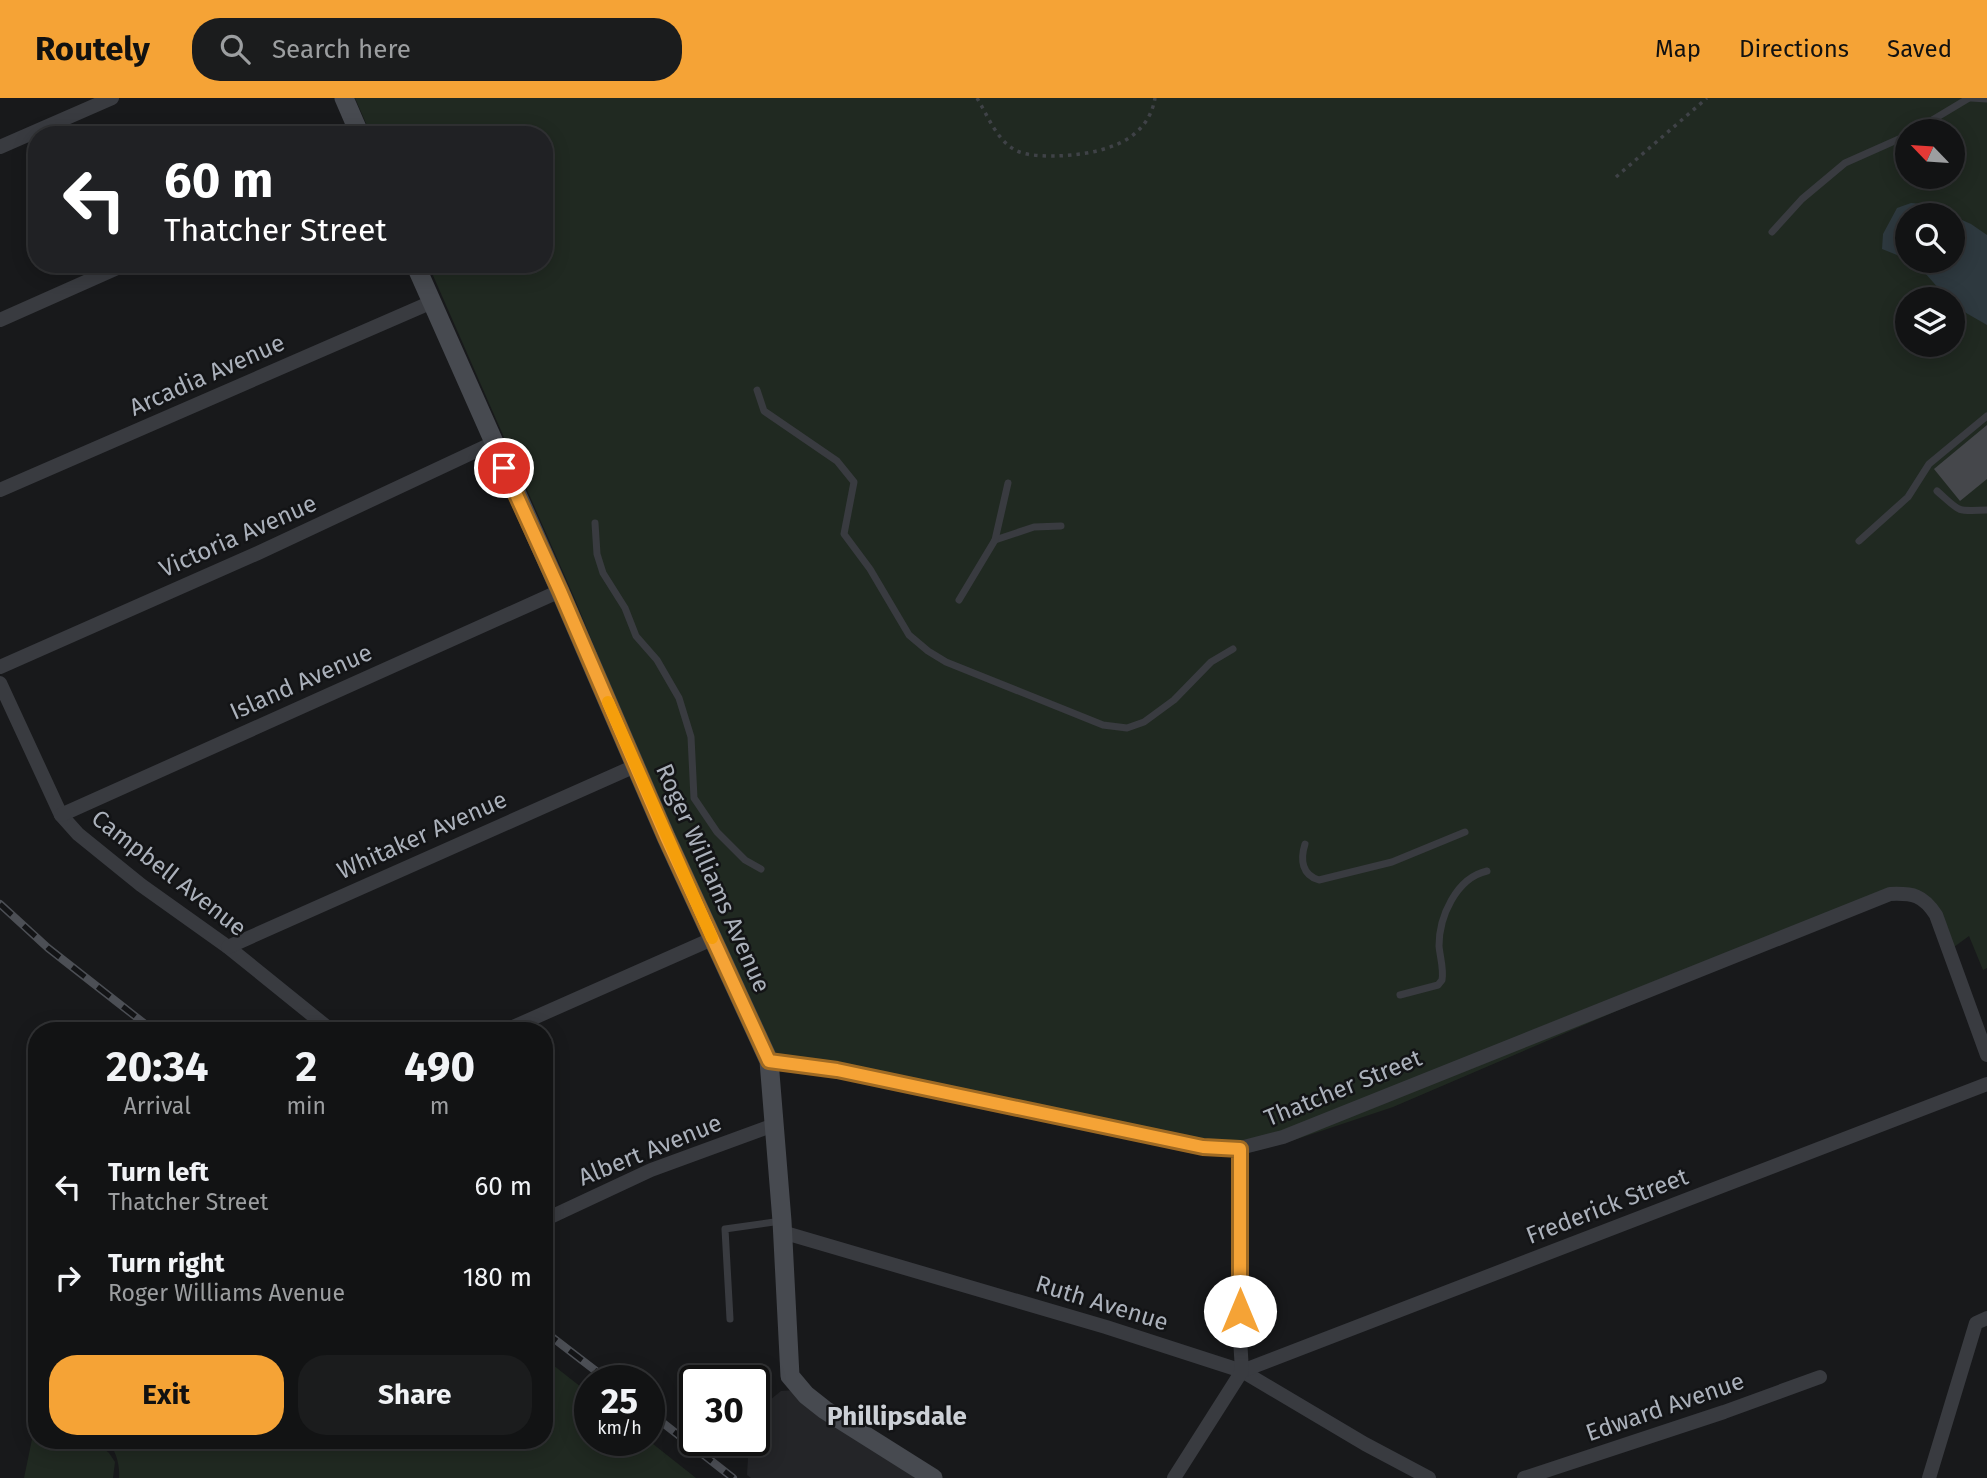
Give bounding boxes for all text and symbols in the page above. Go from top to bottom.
search box [192,18,682,81]
text: Routely [35,29,150,69]
icon: search [216,30,254,68]
text: Search here [272,34,411,65]
text: Map [1655,35,1701,63]
text: Directions [1739,35,1849,63]
text: Saved [1887,35,1952,63]
north arrow [1895,119,1965,189]
map controls [1895,119,1965,357]
text: 60 m [164,151,273,210]
icon: left [49,154,140,245]
button: search [1895,203,1965,273]
text: Thatcher Street [164,211,387,249]
button: layers [1895,287,1965,357]
street label: Arcadia Avenue [125,328,289,422]
pin [474,438,534,498]
icon: arrive [485,449,523,487]
street label: Victoria Avenue [155,489,321,583]
street label: Island Avenue [226,638,376,726]
street label: Roger Williams Avenue [650,759,776,997]
street label: Whitaker Avenue [333,785,511,885]
street label: Campbell Avenue [86,804,252,942]
text: 20:34 [106,1042,208,1092]
text: 2 [295,1042,317,1092]
text: 490 [404,1042,475,1092]
street label: Thatcher Street [1260,1044,1426,1132]
text: Arrival [124,1092,191,1120]
text: min [286,1092,326,1120]
text: m [430,1092,449,1120]
street label: Albert Avenue [574,1109,726,1191]
text: Turn left [108,1157,209,1188]
street label: Frederick Street [1522,1162,1692,1250]
icon: left [49,1168,87,1206]
text: 60 m [474,1171,532,1202]
text: Thatcher Street [108,1188,268,1216]
text: Turn right [108,1248,225,1279]
icon: right [49,1259,87,1297]
text: 180 m [463,1262,532,1293]
street label: Ruth Avenue [1032,1270,1172,1336]
position arrow [1203,1274,1277,1348]
text: Roger Williams Avenue [108,1279,345,1307]
button: Exit [49,1355,284,1435]
button: Share [298,1355,532,1435]
speed limit sign: 30 [679,1365,770,1456]
street label: Edward Avenue [1582,1367,1748,1447]
text: 25 [601,1380,638,1422]
district label: Phillipsdale [827,1401,967,1432]
text: km/h [597,1417,642,1439]

